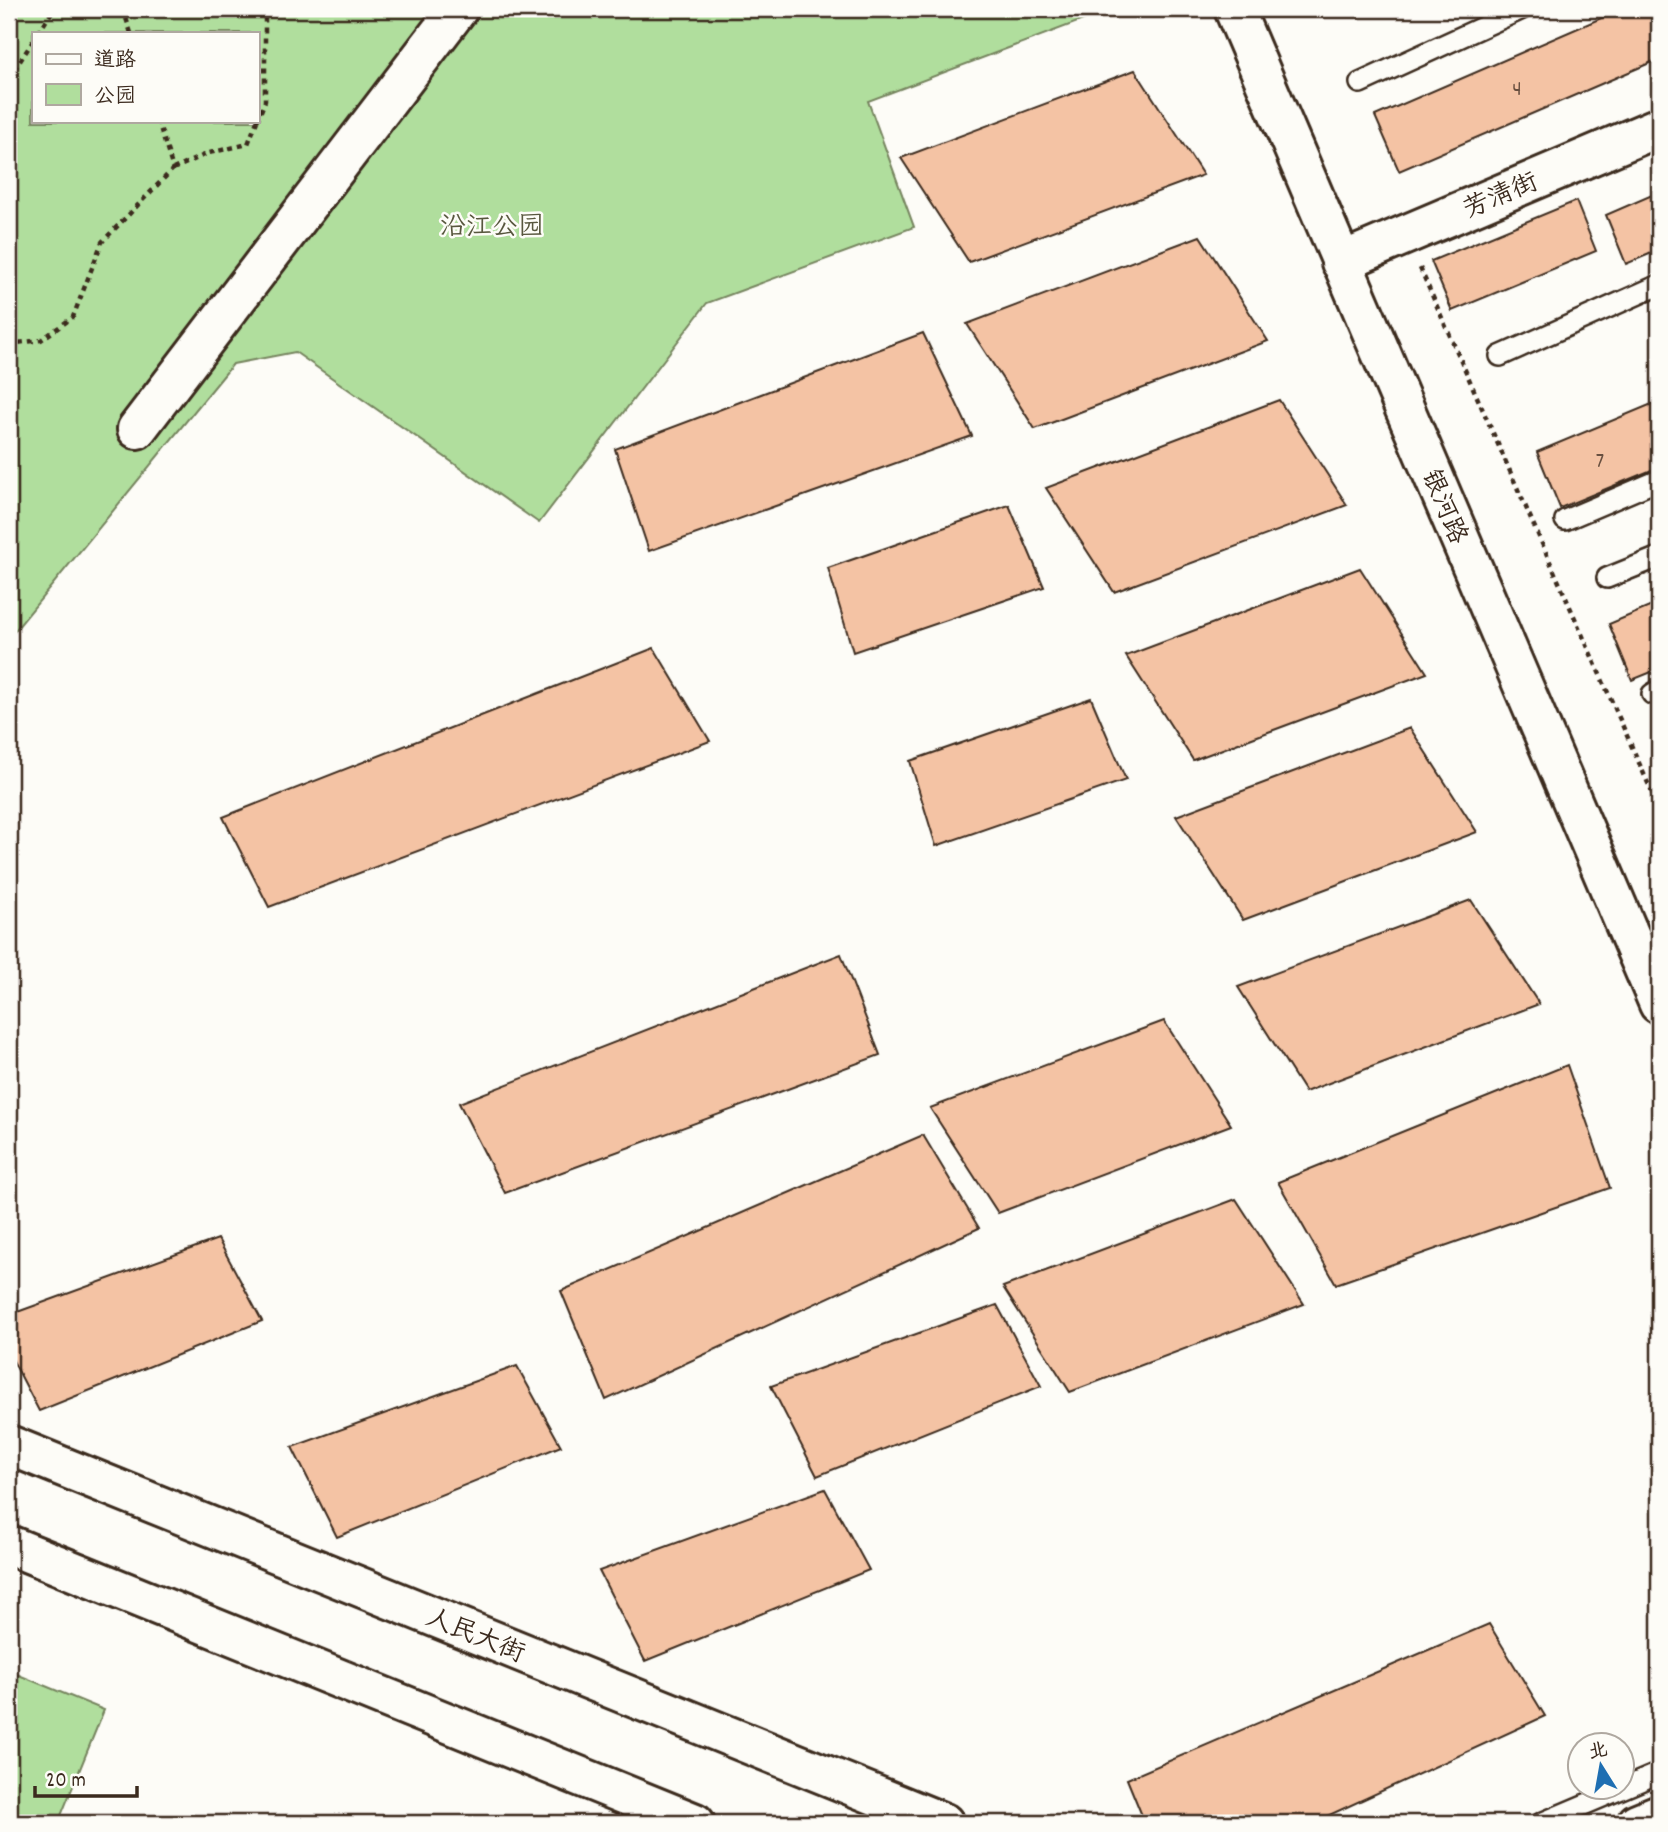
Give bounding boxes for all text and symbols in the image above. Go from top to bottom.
legend [32,32,259,122]
text: 道路 [94,47,136,77]
house number: 4 [1512,74,1522,107]
text: 公园 [94,83,136,113]
street label: 芳清街 [1458,165,1545,229]
park label: 沿江公园 [440,210,544,247]
house number: 7 [1596,446,1604,479]
street label: 银河路 [1411,464,1475,551]
street label: 人民大街 [420,1601,530,1674]
north arrow [1566,1730,1636,1800]
text: 北 [1587,1738,1610,1768]
scale bar [35,1755,136,1799]
text: 20 m [46,1767,86,1797]

